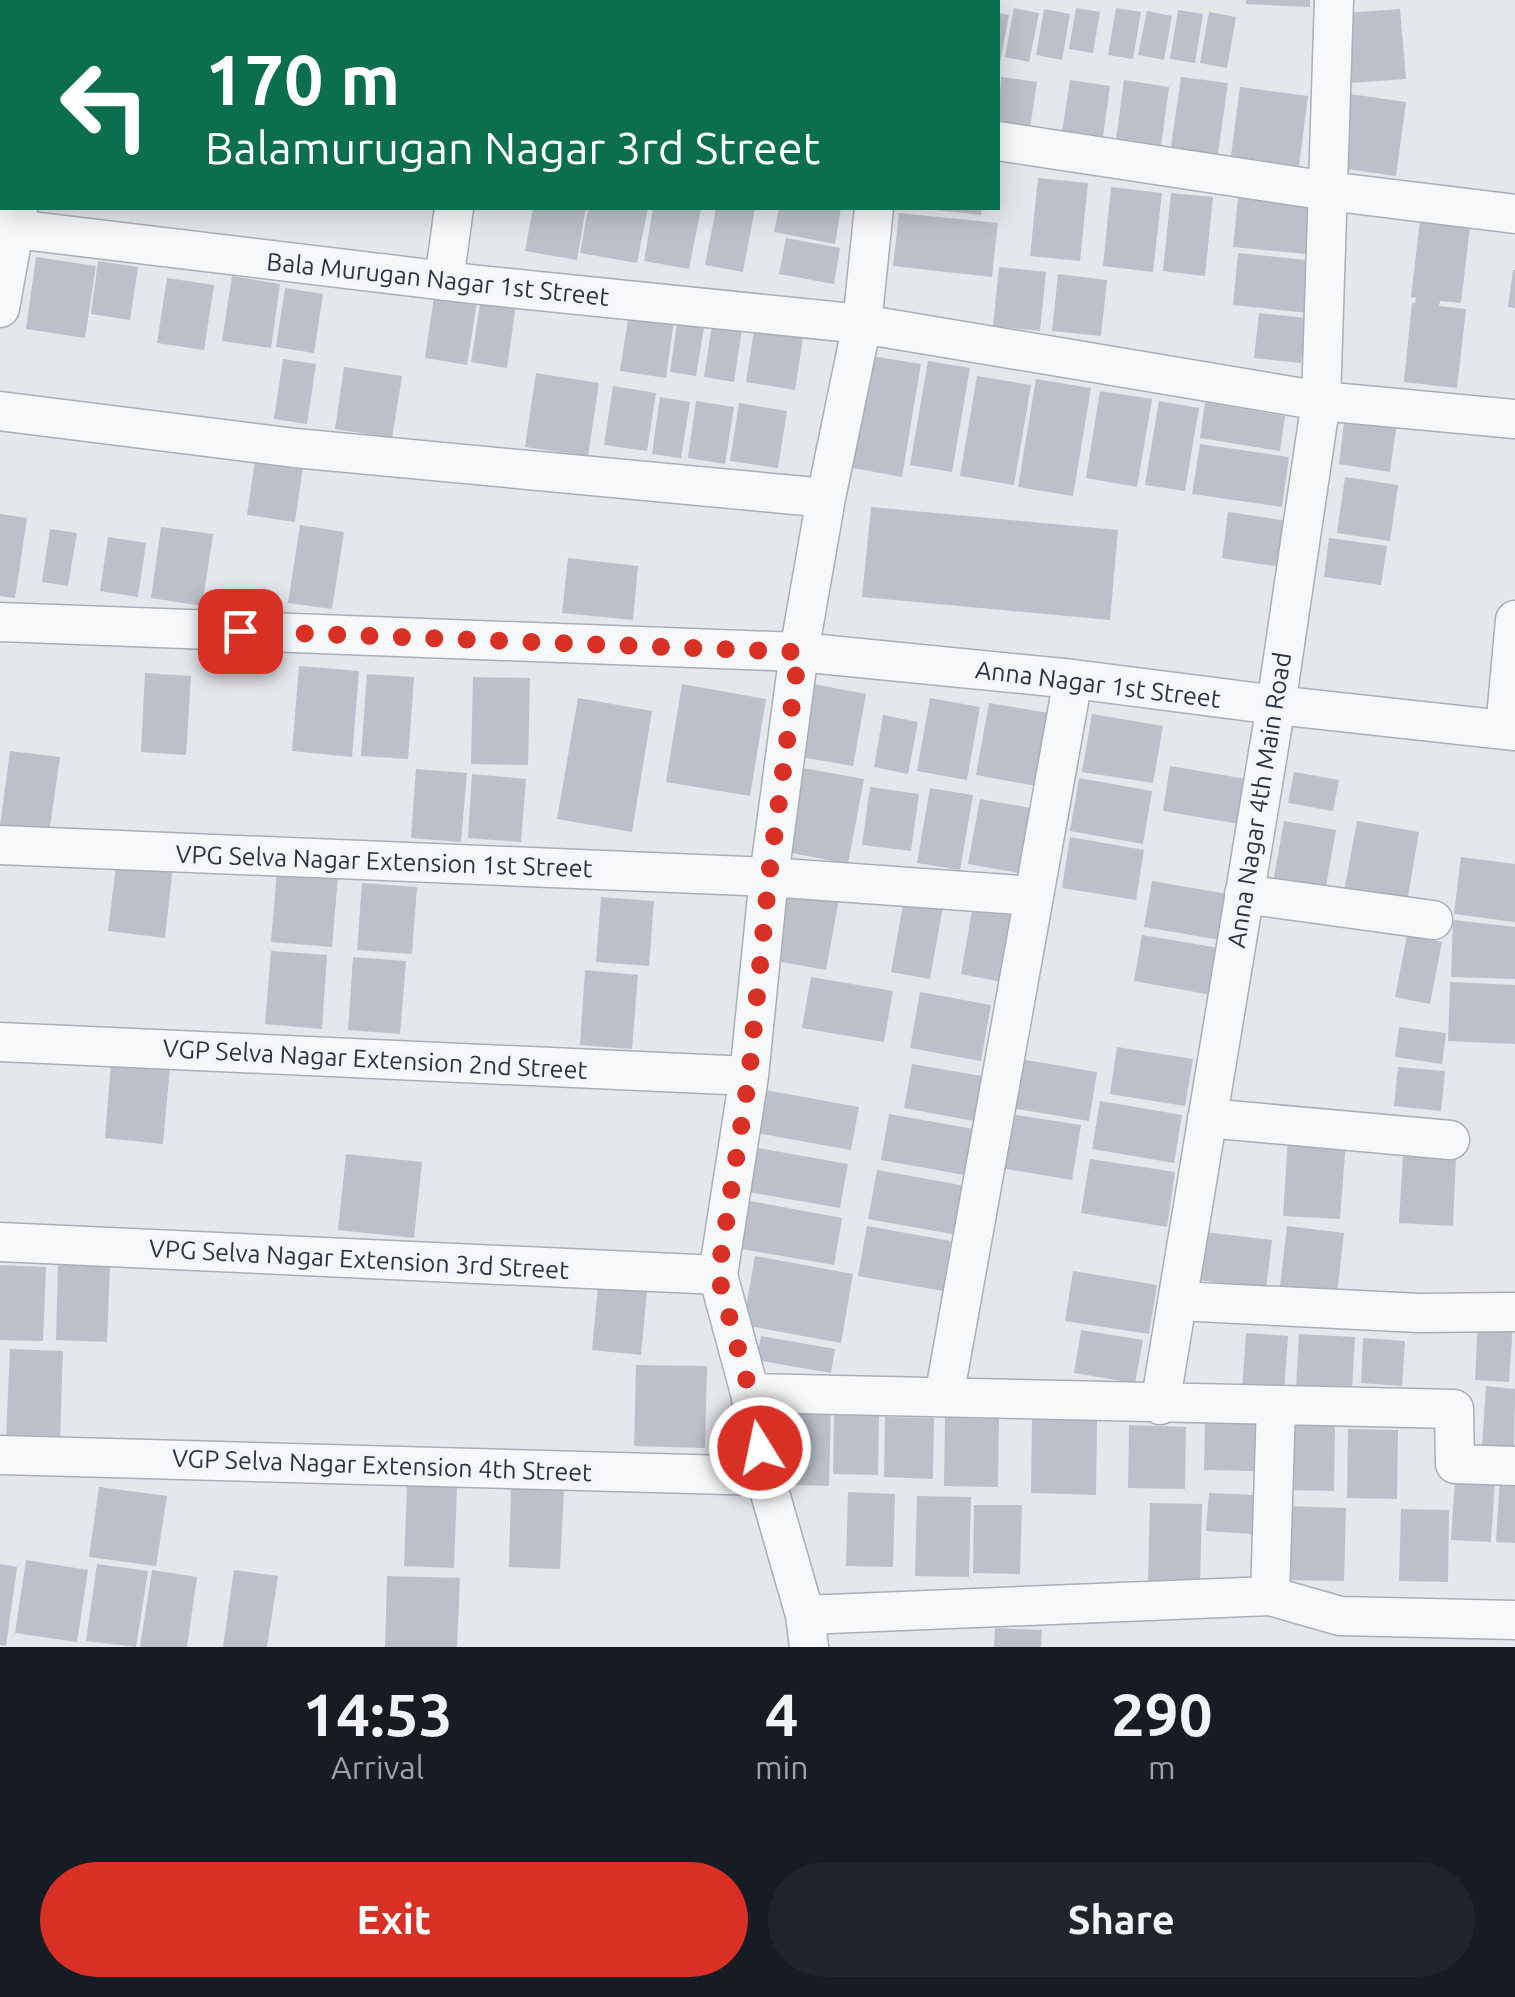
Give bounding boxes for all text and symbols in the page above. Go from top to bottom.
icon: left [40,40,170,170]
text: 170 m [205,40,400,118]
text: Balamurugan Nagar 3rd Street [205,122,820,173]
street label: Bala Murugan Nagar 1st Street [265,247,611,311]
pin [198,589,283,674]
icon: arrive [213,604,268,659]
street label: Anna Nagar 4th Main Road [1222,650,1296,950]
street label: Anna Nagar 1st Street [974,655,1222,713]
street label: VPG Selva Nagar Extension 1st Street [175,840,593,882]
street label: VGP Selva Nagar Extension 2nd Street [162,1034,588,1084]
street label: VPG Selva Nagar Extension 3rd Street [148,1234,570,1284]
position arrow [708,1396,812,1500]
street label: VGP Selva Nagar Extension 4th Street [172,1444,593,1486]
text: 14:53 [302,1680,453,1747]
text: 4 [765,1680,799,1747]
text: 290 [1111,1680,1213,1747]
text: Arrival [331,1749,424,1785]
text: min [755,1749,809,1785]
text: m [1148,1749,1176,1785]
button: Exit [40,1862,748,1977]
button: Share [768,1862,1475,1977]

